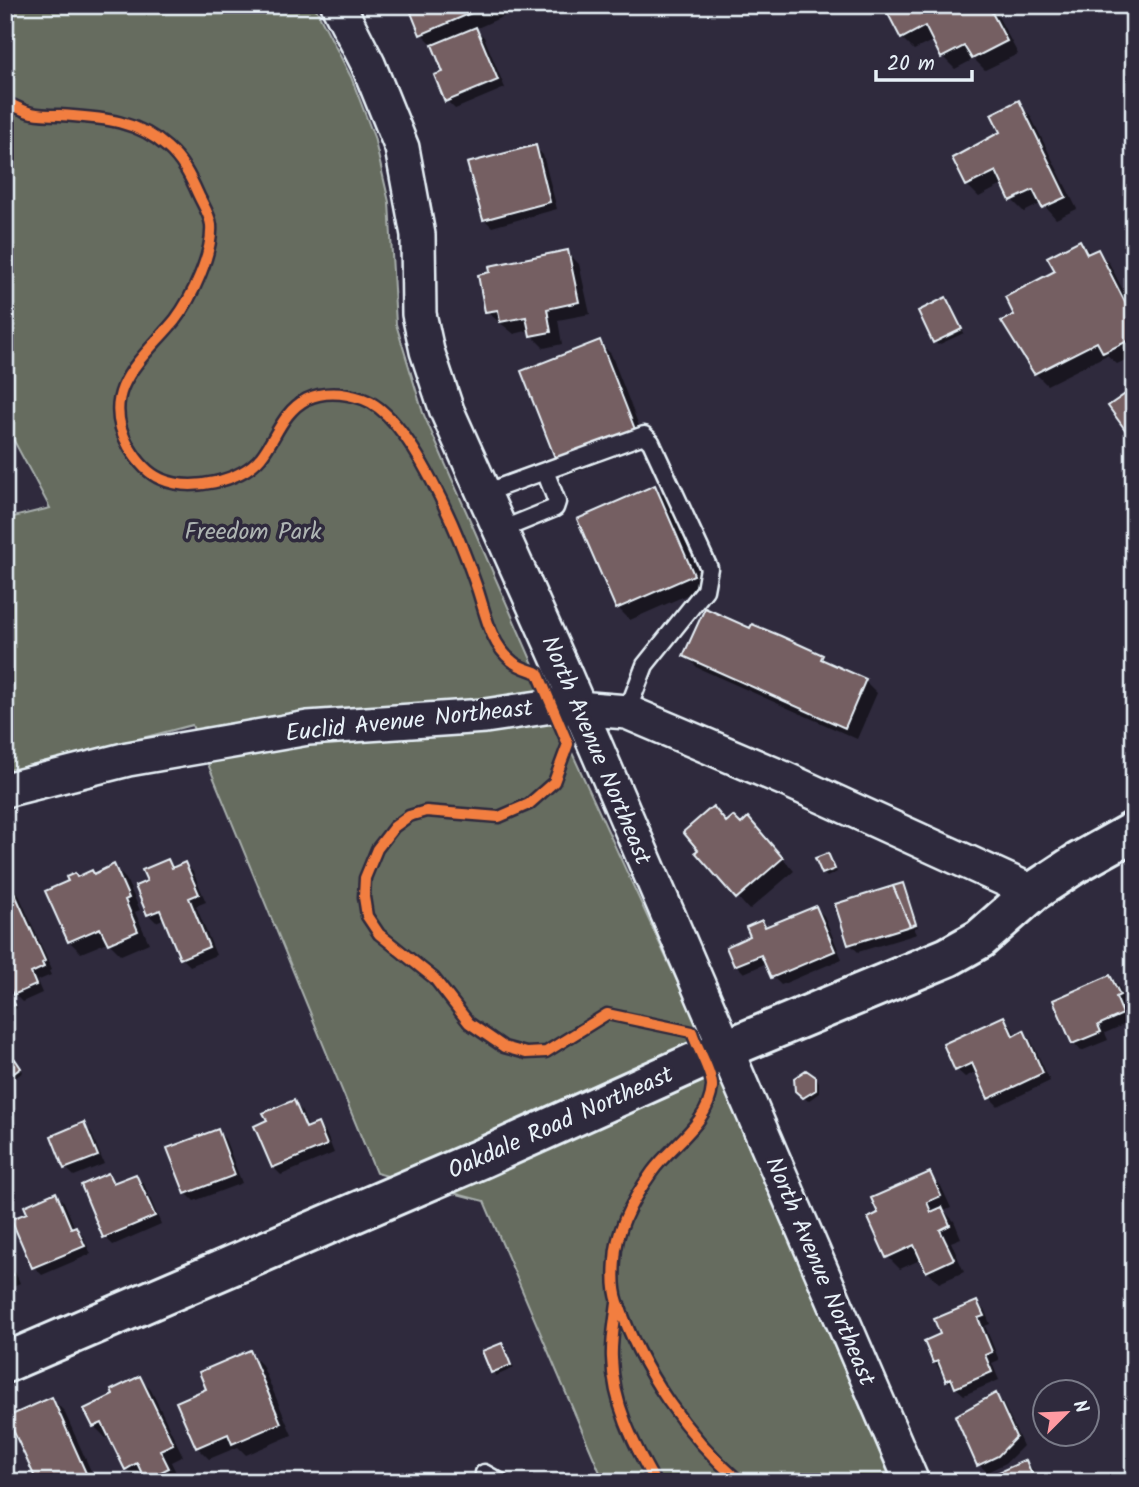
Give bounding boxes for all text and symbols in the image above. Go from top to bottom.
scale bar [876,38,973,82]
text: 20 m [887,48,935,81]
park label: Freedom Park [184,513,322,552]
street label: North Avenue Northeast [530,630,662,872]
street label: Euclid Avenue Northeast [284,689,535,754]
street label: Oakdale Road Northeast [442,1056,680,1191]
street label: North Avenue Northeast [754,1151,886,1393]
north arrow [1030,1378,1100,1448]
text: N [1064,1395,1096,1418]

